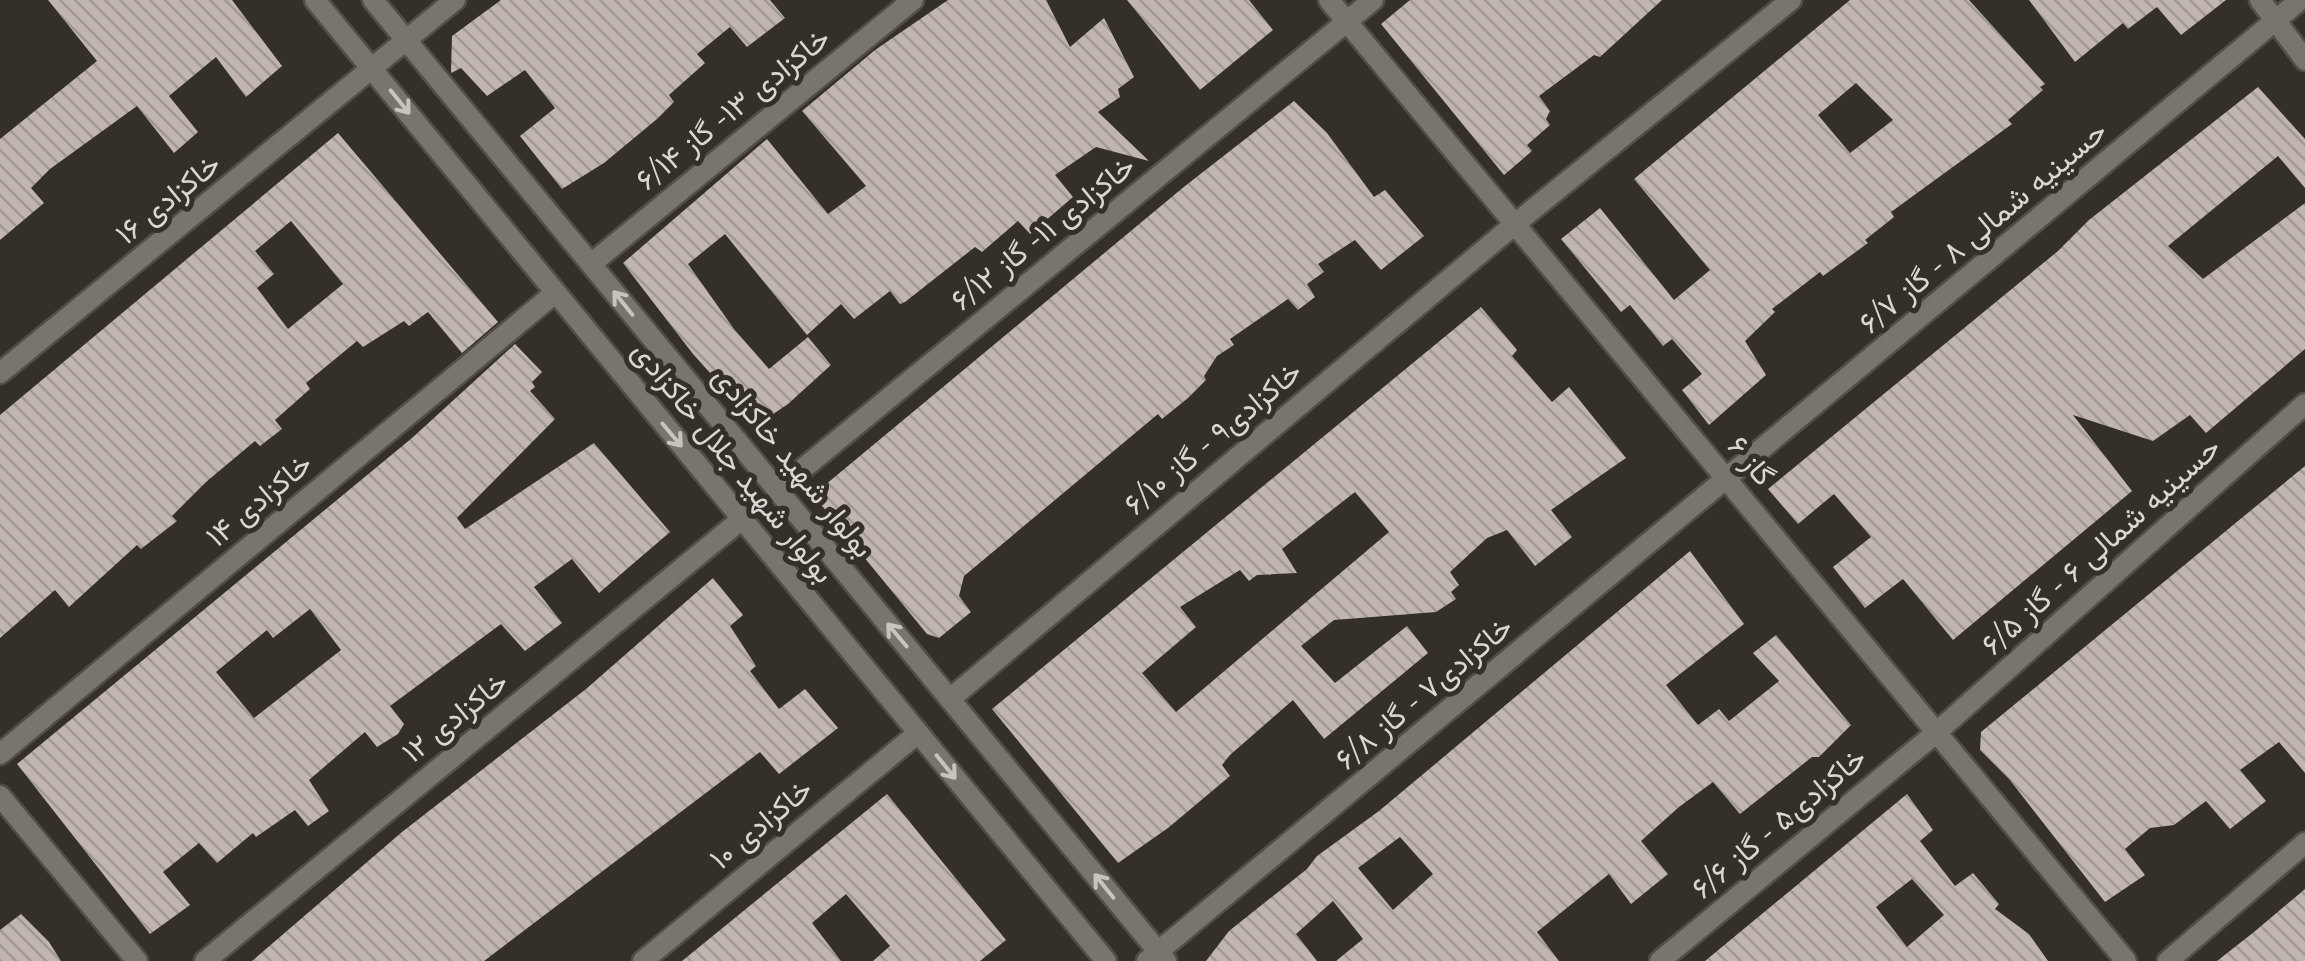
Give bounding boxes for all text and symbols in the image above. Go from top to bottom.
street label: خاکزادی ۱۳- گاز ۶/۱۴ [628,19,837,198]
one-way arrow [389,89,411,115]
street label: حسینیه شمالی ۸ - گاز ۶/۷ [1851,112,2114,341]
street label: خاکزادی ۱۶ [108,145,228,252]
street label: خاکزادی ۱۱- گاز ۶/۱۲ [943,147,1142,318]
one-way arrow [612,291,634,317]
street label: بولوار شهید جلال خاکزادی [624,333,843,590]
street label: خاکزادی۹ - گاز ۶/۱۰ [1116,353,1309,523]
street label: بولوار شهید خاکزادی [705,358,882,565]
one-way arrow [661,421,683,447]
street label: گاز ۶ [1720,428,1783,493]
street label: حسینیه شمالی ۶ - گاز ۶/۵ [1974,429,2228,663]
street label: خاکزادی ۱۴ [198,445,319,555]
street label: خاکزادی۷ - گاز ۶/۸ [1328,608,1520,777]
one-way arrow [886,623,908,649]
street label: خاکزادی ۱۲ [394,663,515,770]
street label: خاکزادی۵ - گاز ۶/۶ [1684,739,1874,906]
one-way arrow [935,753,957,779]
street label: خاکزادی ۱۰ [702,770,819,877]
one-way arrow [1093,873,1115,899]

